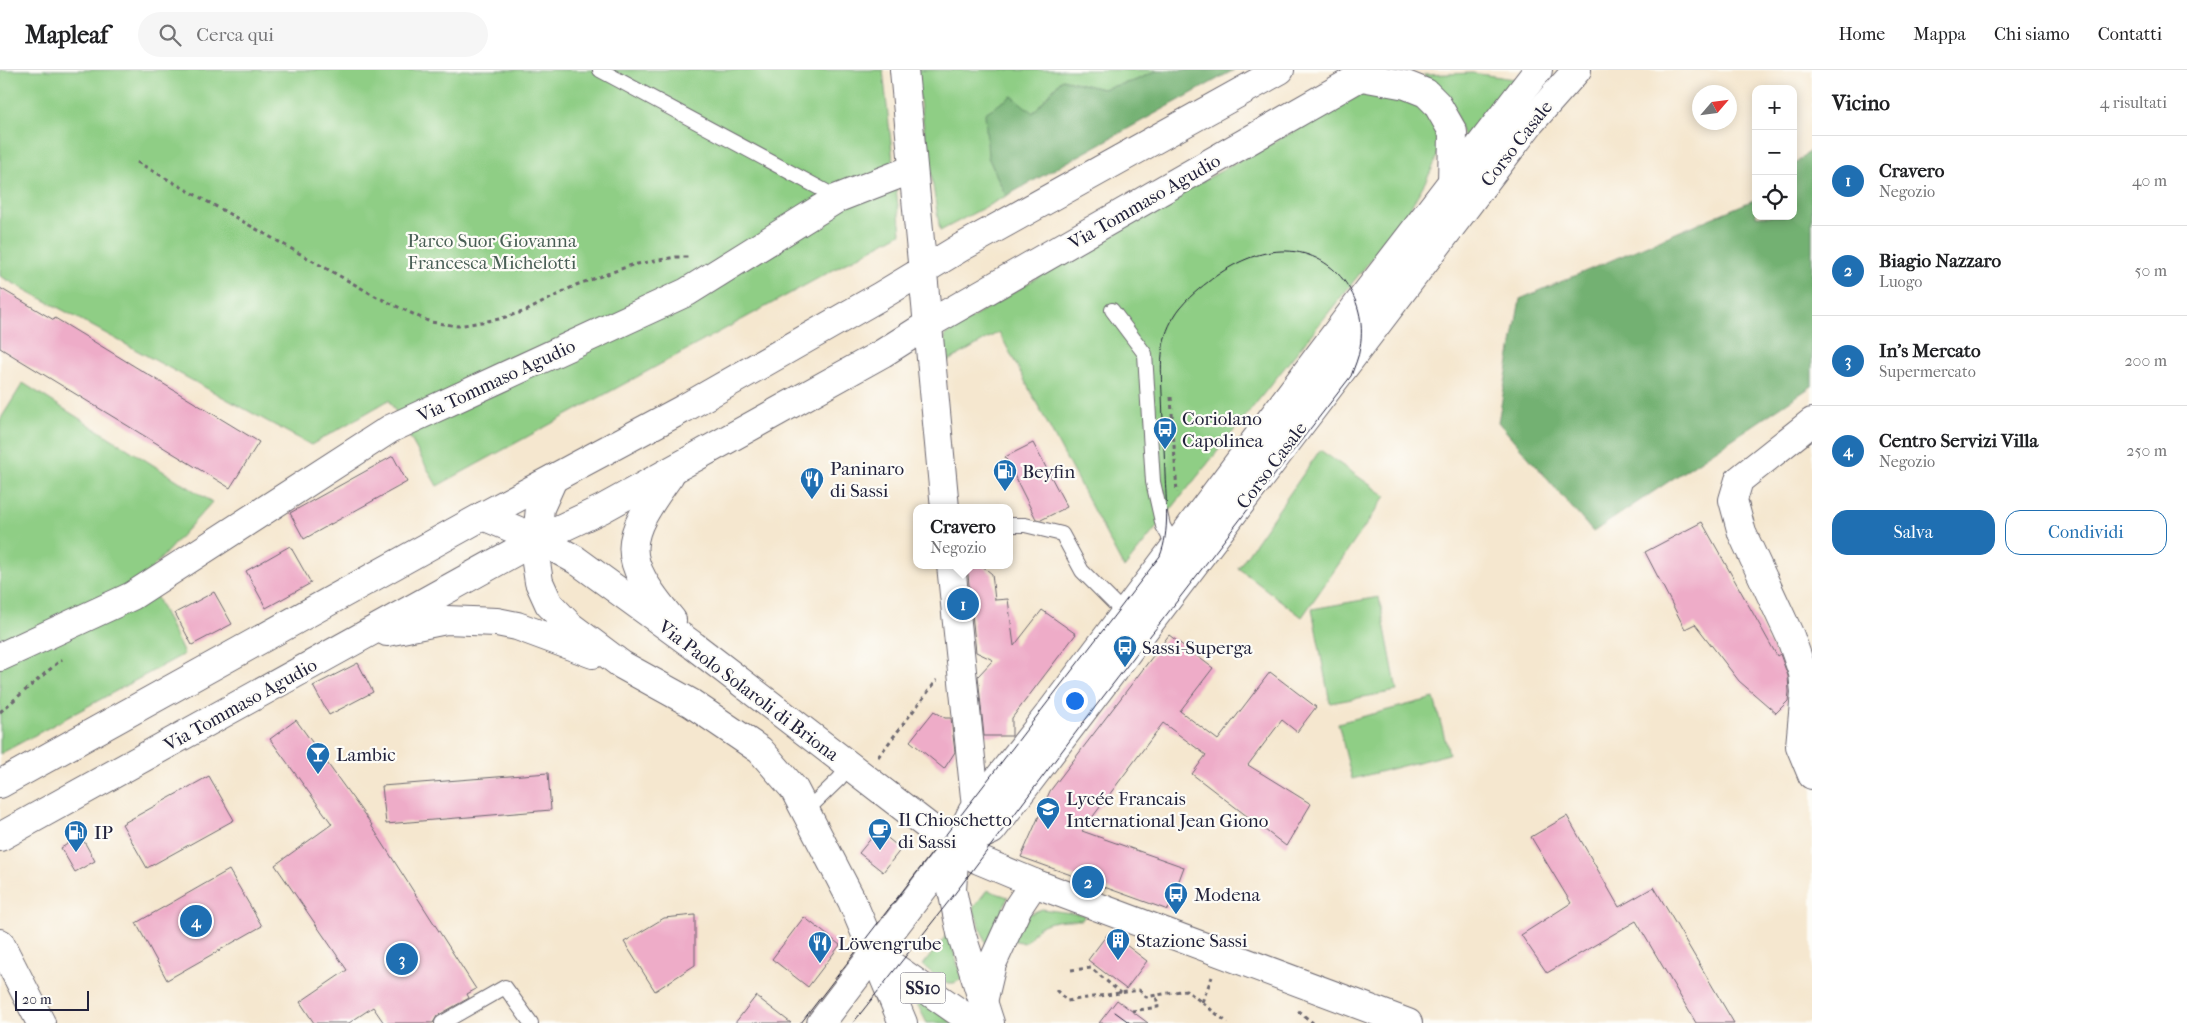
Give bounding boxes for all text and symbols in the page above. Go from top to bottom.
search box [138,12,488,57]
text: Mapleaf [25,21,108,49]
icon: search [156,21,184,49]
text: Cerca qui [196,24,274,46]
text: Home [1838,24,1885,45]
text: Mappa [1913,24,1966,45]
text: Chi siamo [1994,24,2070,45]
text: Contatti [2098,24,2162,45]
north arrow [1692,85,1737,130]
map controls [1752,85,1797,220]
button: + [1752,85,1797,130]
text: Vicino [1832,91,1890,115]
text: 4 risultati [2100,93,2167,112]
street label: Corso Casale [1476,96,1557,191]
button: − [1752,130,1797,175]
street label: Via Tommaso Agudio [1064,149,1225,255]
text: Cravero [1879,160,1944,182]
text: 1 [1845,171,1851,190]
text: 40 m [2132,171,2167,190]
button: locate [1752,175,1797,220]
text: Negozio [1879,182,1935,201]
park label: Parco Suor Giovanna Francesca Michelotti [407,230,577,274]
text: Biagio Nazzaro [1879,250,2001,272]
text: 2 [1844,261,1852,280]
text: 50 m [2135,261,2167,280]
text: Luogo [1879,272,1922,291]
street label: Via Tommaso Agudio [413,335,579,428]
text: In's Mercato [1879,340,1981,362]
text: 3 [1845,351,1851,370]
text: 200 m [2124,351,2167,370]
text: Supermercato [1879,362,1976,381]
place label: Coriolano Capolinea [1182,408,1264,452]
bus stop icon: Coriolano Capolinea [1152,416,1178,450]
street label: Corso Casale [1232,418,1312,513]
text: Centro Servizi Villa [1879,430,2038,452]
text: 4 [1843,441,1853,460]
text: 250 m [2126,441,2167,460]
text: Negozio [1879,452,1935,471]
place label: Paninaro di Sassi [830,458,904,502]
fuel station icon: Beyfin [992,458,1018,492]
place label: Beyfin [1022,461,1075,483]
restaurant icon: Paninaro di Sassi [799,466,825,500]
popup [913,504,1013,569]
button: Salva [1832,510,1995,555]
button: Condividi [2005,510,2167,555]
text: Cravero [930,516,996,538]
text: Negozio [930,538,986,557]
pin: 1 [947,585,979,623]
street label: Via Paolo Solaroli di Briona [653,615,843,766]
bus stop icon: Sassi-Superga [1112,634,1138,668]
place label: Sassi-Superga [1142,637,1253,659]
street label: Via Tommaso Agudio [159,654,321,757]
your location [1062,688,1088,714]
bar icon: Lambic [305,741,331,775]
place label: Lambic [336,744,396,766]
place label: Lycée Francais International Jean Giono [1066,788,1269,832]
school or university icon: Lycée Francais International Jean Giono [1035,796,1061,830]
place label: Il Chioschetto di Sassi [898,809,1012,853]
cafe icon: Il Chioschetto di Sassi [867,817,893,851]
fuel station icon: IP [63,819,89,853]
place label: IP [94,822,113,844]
pin: 2 [1072,863,1104,901]
bus stop icon: Modena [1163,881,1189,915]
place label: Modena [1194,884,1261,906]
pin: 4 [180,902,212,940]
building icon: Stazione Sassi [1105,927,1131,961]
restaurant icon: Löwengrube [807,930,833,964]
place label: Stazione Sassi [1136,930,1248,952]
place label: Löwengrube [838,933,941,955]
pin: 3 [386,940,418,978]
road number: SS10 [900,972,946,1004]
scale bar [15,988,89,1011]
text: 20 m [22,991,52,1008]

